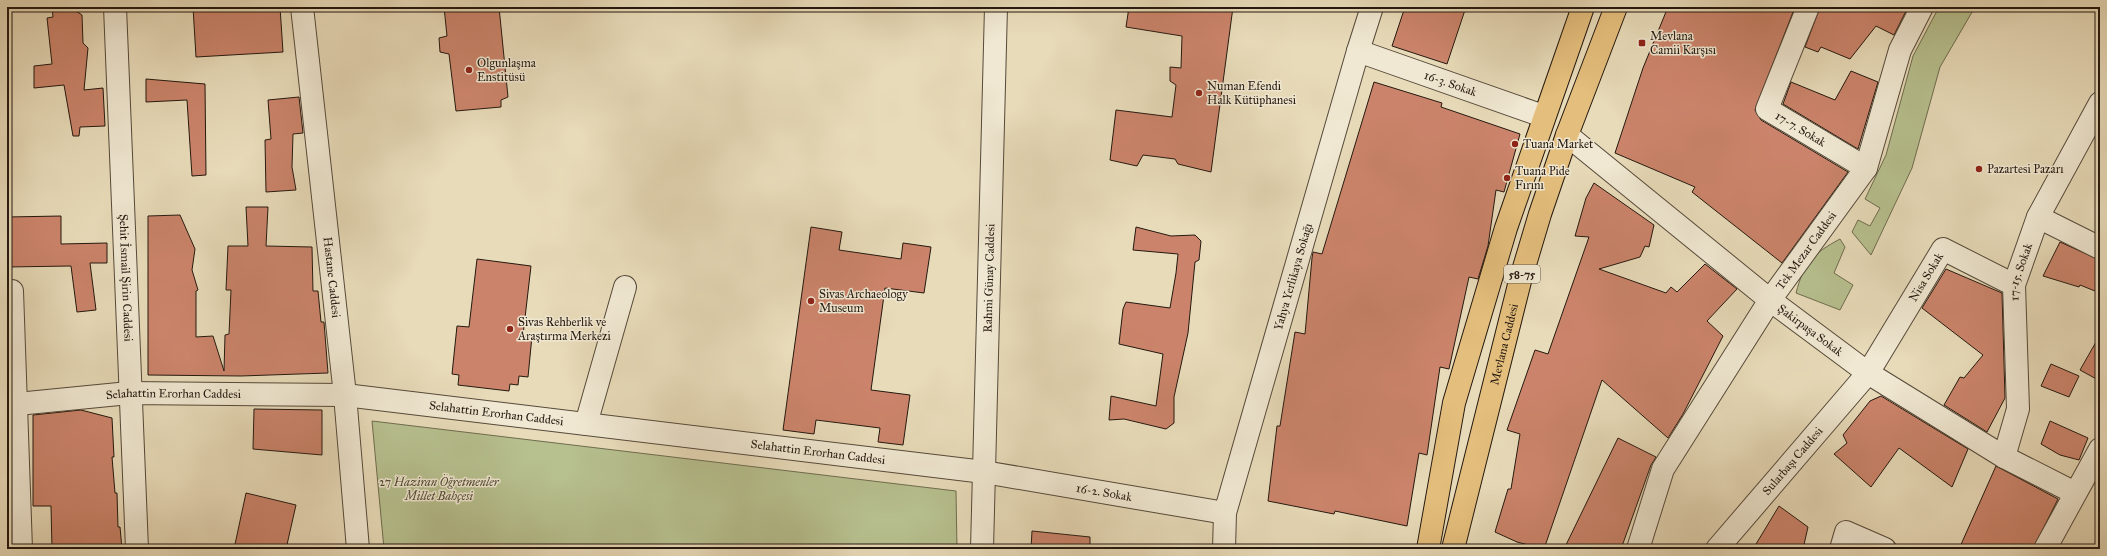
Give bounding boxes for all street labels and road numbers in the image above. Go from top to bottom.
street label: 16-3. Sokak [1422,68,1479,99]
street label: 17-7. Sokak [1773,108,1829,150]
street label: Tek Mezar Caddesi [1773,208,1840,292]
street label: Şehit İsmail Şirin Caddesi [116,214,136,343]
street label: Yahya Yerlikaya Sokağı [1271,221,1315,332]
street label: Rahmi Günay Caddesi [981,223,997,333]
street label: Hastane Caddesi [321,236,343,319]
street label: 17-15. Sokak [2007,241,2035,301]
street label: Nisa Sokak [1906,250,1946,304]
road number: 58-75 [1504,265,1540,283]
street label: Mevlana Caddesi [1487,301,1521,387]
street label: Şakirpaşa Sokak [1775,301,1846,359]
street label: Selahattin Erorhan Caddesi [105,386,242,402]
street label: Selahattin Erorhan Caddesi [428,398,565,428]
street label: Sularbaşı Caddesi [1759,423,1826,498]
street label: Selahattin Erorhan Caddesi [750,437,887,467]
street label: 16-2. Sokak [1075,481,1133,504]

